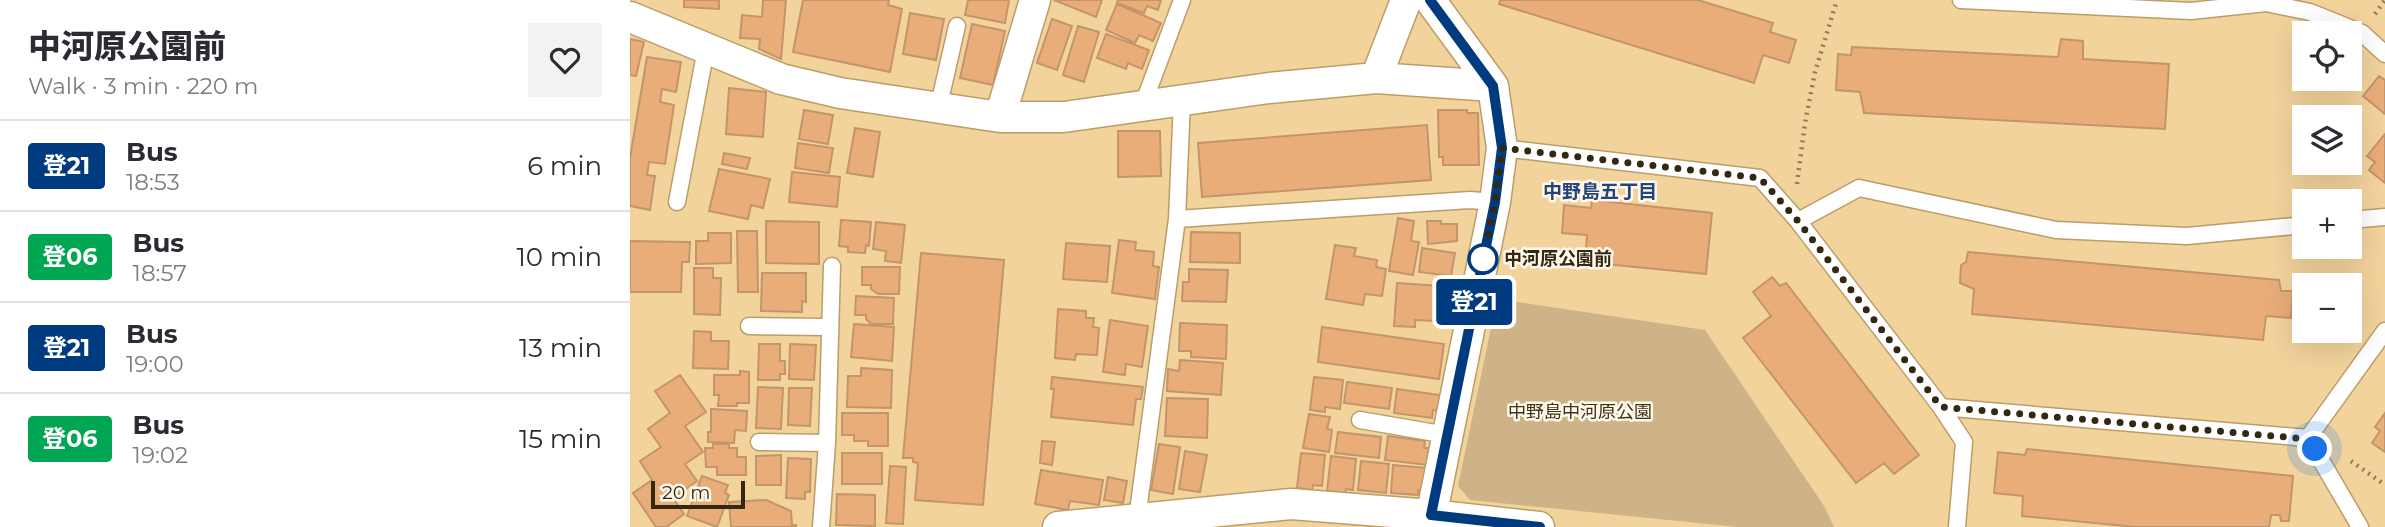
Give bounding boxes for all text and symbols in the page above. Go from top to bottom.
map controls [2292,21,2362,343]
button: locate [2292,21,2362,91]
button: heart [528,23,602,97]
text: 中河原公園前 [28,26,226,66]
text: Walk · 3 min · 220 m [28,72,258,100]
button: layers [2292,105,2362,175]
text: Bus [126,136,178,168]
text: 6 min [527,150,602,182]
text: 登21 [43,151,90,180]
text: 18:53 [126,168,180,196]
district label: 中野島五丁目 [1543,180,1657,203]
button: + [2292,189,2362,259]
text: Bus [133,227,184,259]
text: 10 min [516,241,602,273]
text: 登06 [42,242,98,271]
marker: 中河原公園前 [1468,244,1498,274]
place label: 中河原公園前 [1504,248,1612,270]
text: 18:57 [133,259,187,287]
button: − [2292,273,2362,343]
line badge: 登21 [1434,279,1514,325]
text: 登21 [1450,287,1498,316]
text: Bus [126,318,178,350]
text: 13 min [519,332,602,364]
text: 登21 [43,333,90,362]
text: 19:00 [126,350,184,378]
park label: 中野島中河原公園 [1508,401,1652,423]
text: Bus [133,409,184,441]
text: 15 min [519,423,602,455]
text: 登06 [42,424,98,453]
your location [2297,431,2332,466]
text: 19:02 [133,441,188,469]
scale bar [651,478,746,510]
text: 20 m [662,481,710,504]

